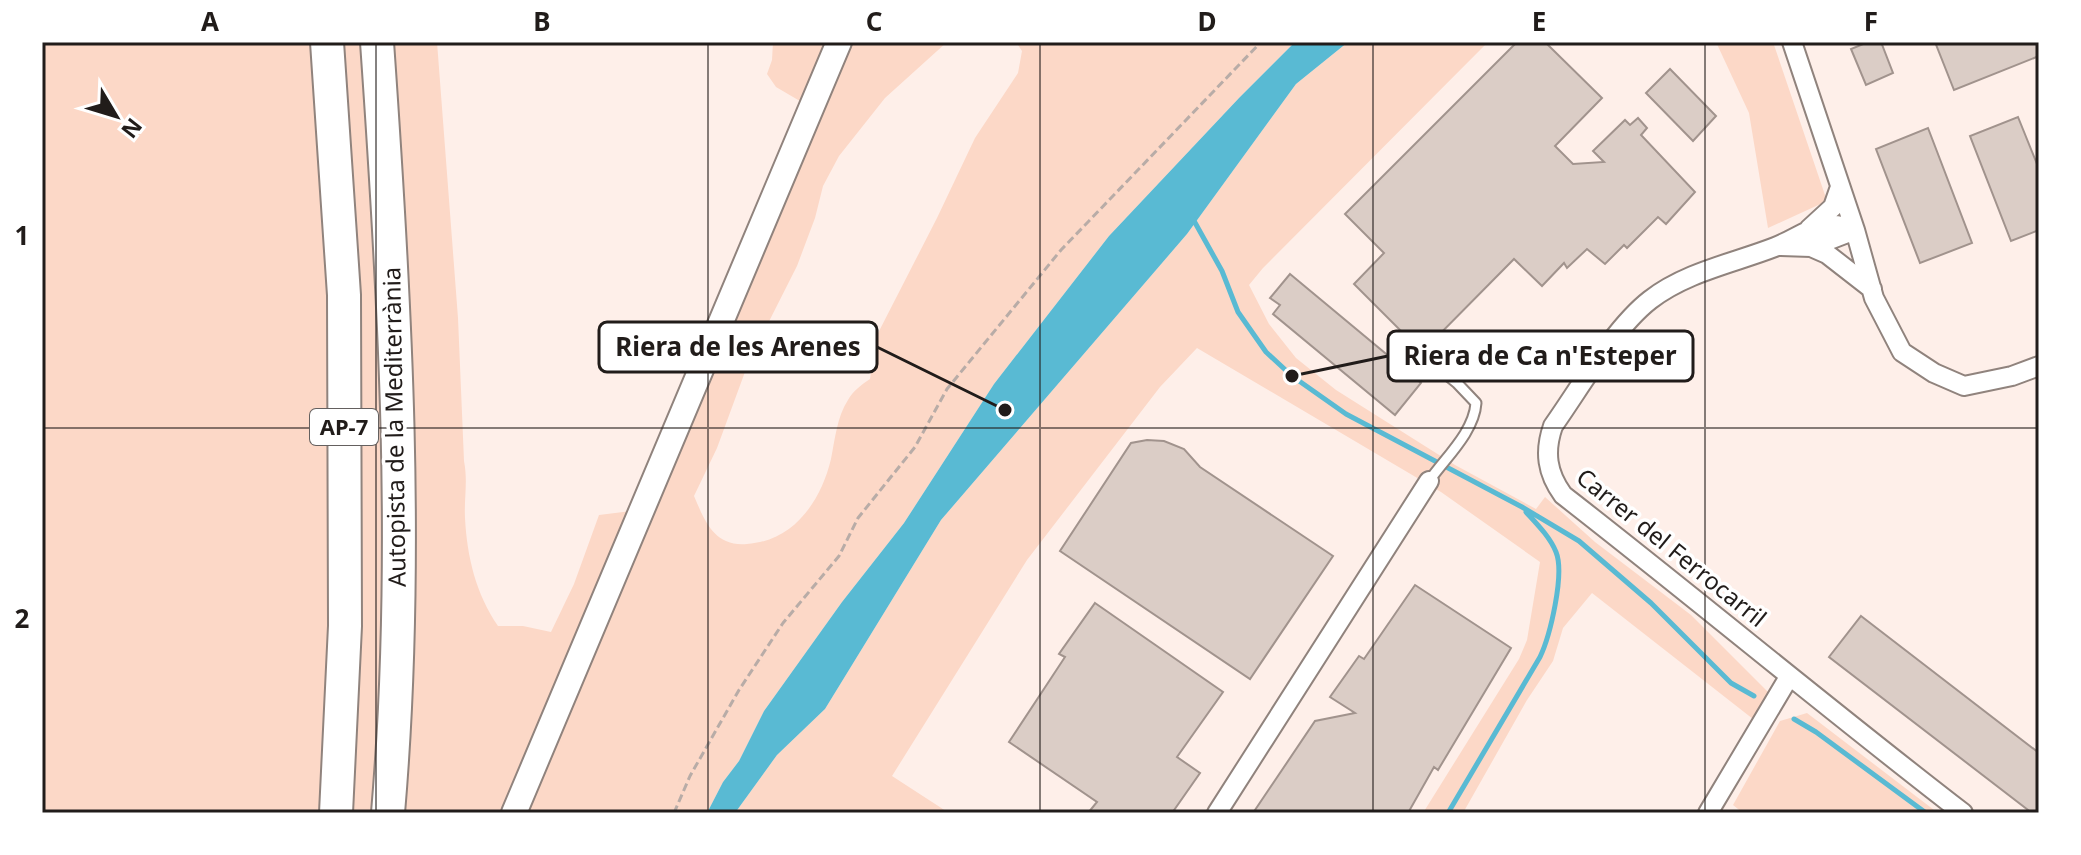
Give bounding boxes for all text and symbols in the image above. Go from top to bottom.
text: A [201,3,219,39]
text: B [533,3,551,39]
text: C [866,3,882,39]
text: D [1197,3,1217,39]
text: E [1532,3,1546,39]
text: F [1864,3,1878,39]
north arrow [76,76,156,156]
text: N [115,113,150,145]
text: 1 [15,217,29,253]
street label: Autopista de la Mediterrània [374,267,413,587]
callout: Riera de les Arenes [599,322,877,372]
text: Riera de les Arenes [615,328,861,364]
callout: Riera de Ca n'Esteper [1388,331,1693,381]
text: Riera de Ca n'Esteper [1403,337,1677,373]
road number: AP-7 [310,409,378,445]
street label: Carrer del Ferrocarril [1570,460,1774,634]
text: 2 [15,600,30,636]

